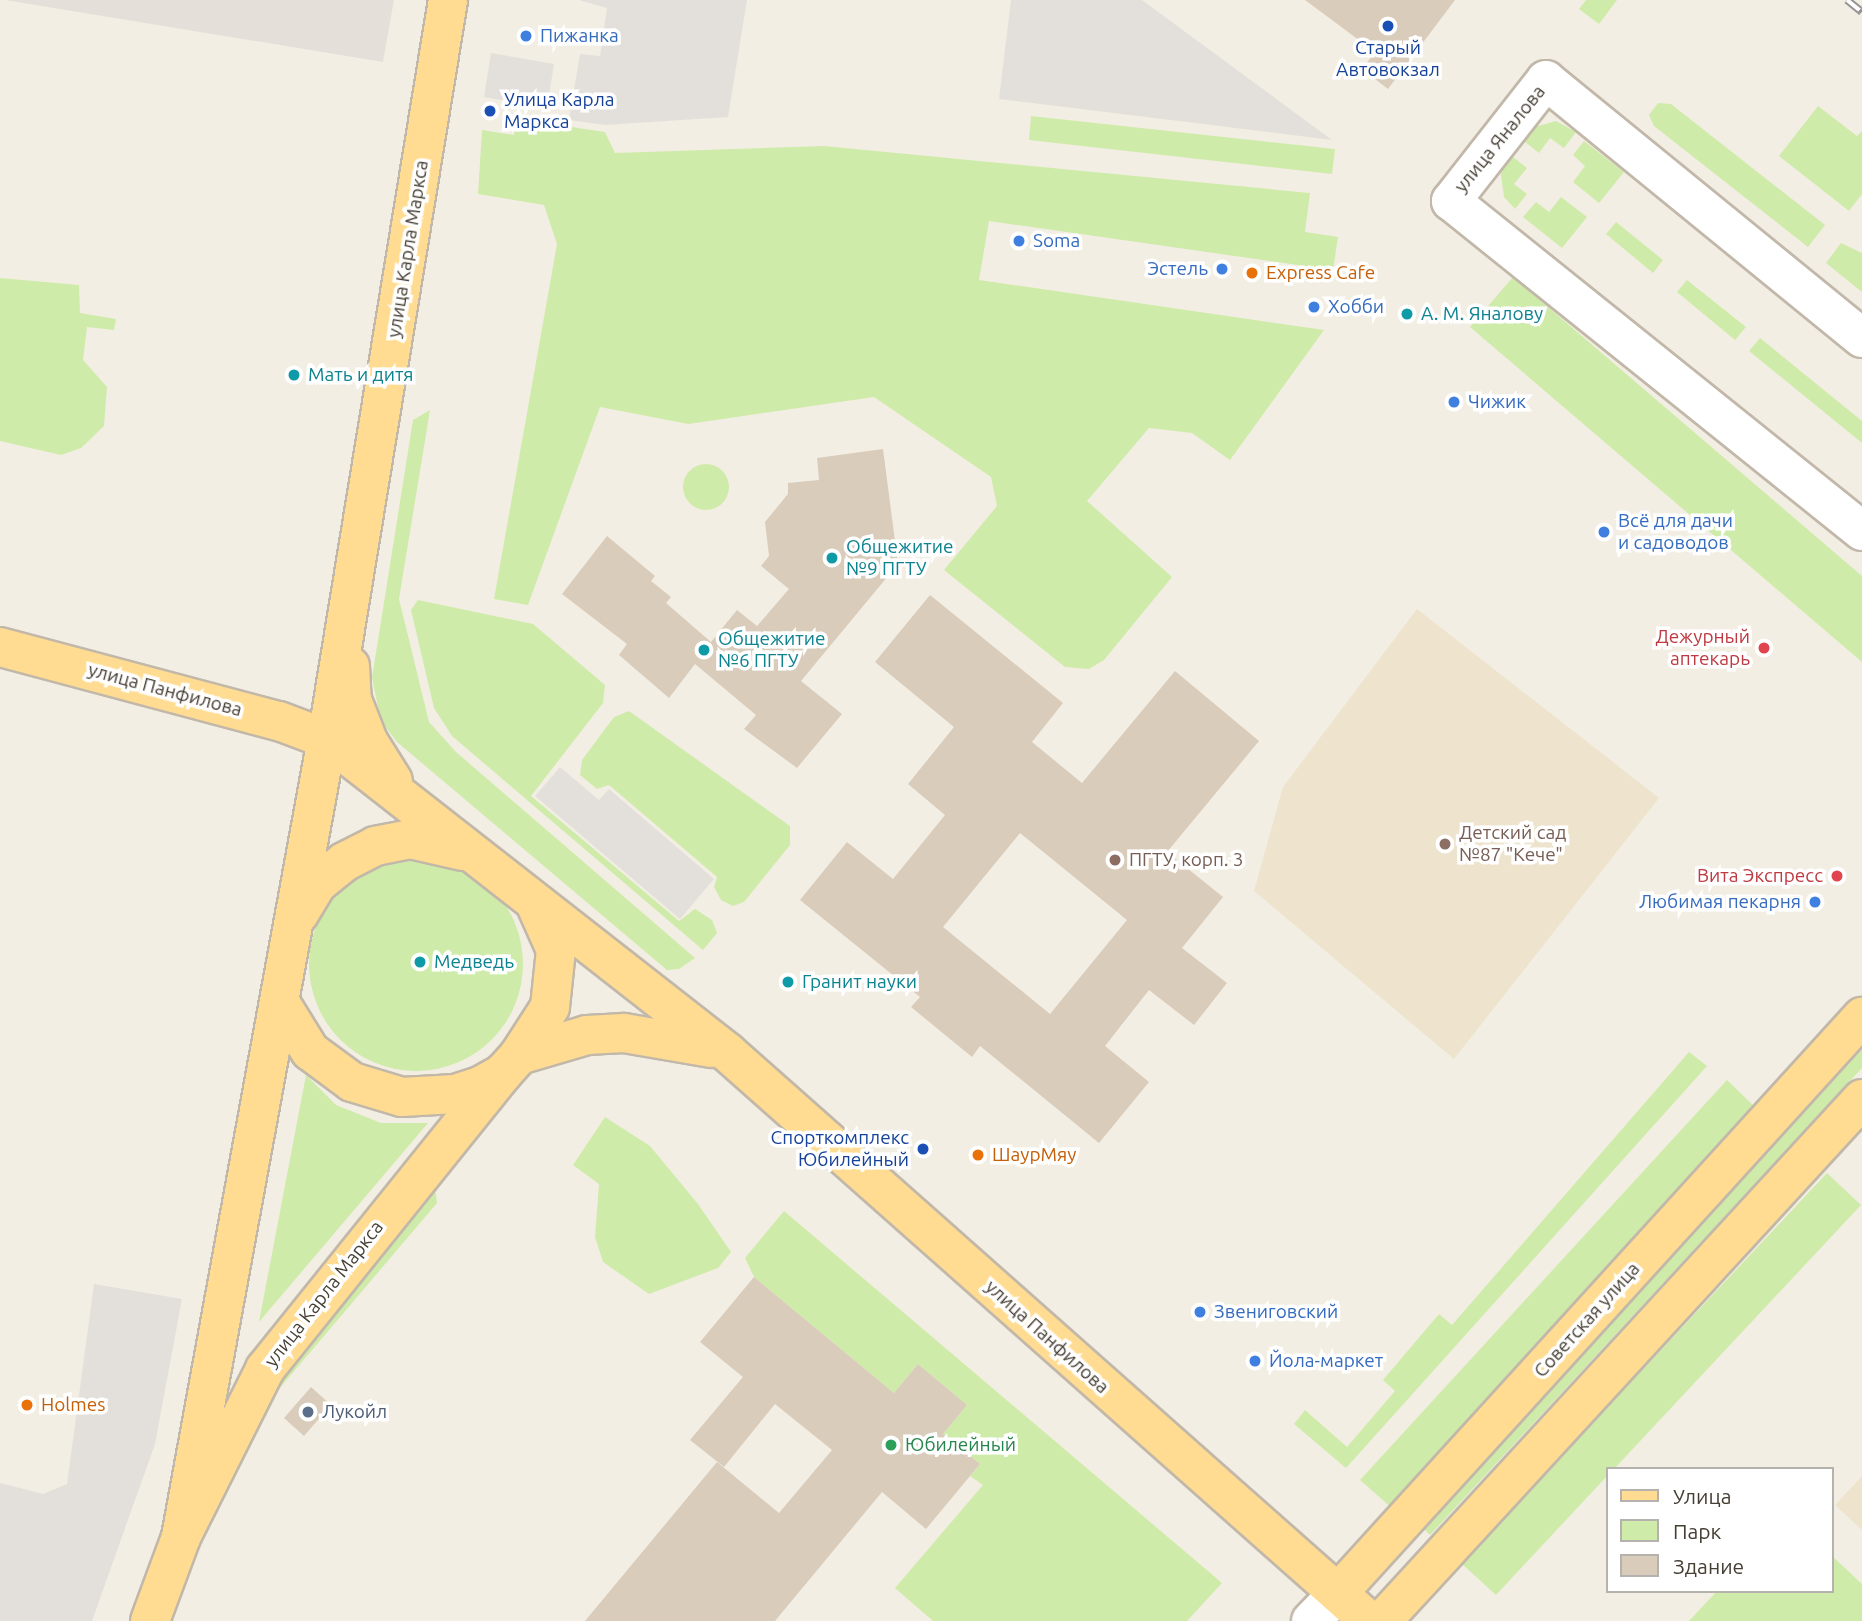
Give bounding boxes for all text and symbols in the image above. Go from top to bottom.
marker: Старый Автовокзал [1380,18,1396,34]
place label: Пижанка [540,25,619,47]
marker: Пижанка [518,28,534,44]
place label: Старый Автовокзал [1336,37,1440,81]
street label: улица Яналова [1450,81,1550,197]
place label: Улица Карла Маркса [504,89,615,133]
marker: Улица Карла Маркса [482,103,498,119]
street label: улица Карла Маркса [383,159,433,339]
place label: Soma [1033,230,1080,252]
marker: Soma [1011,233,1027,249]
place label: Эстель [1147,258,1208,280]
marker: Эстель [1214,261,1230,277]
place label: Express Cafe [1266,262,1375,284]
marker: Express Cafe [1244,265,1260,281]
place label: Хобби [1328,296,1384,318]
marker: Хобби [1306,299,1322,315]
place label: А. М. Яналову [1421,303,1543,325]
marker: А. М. Яналову [1399,306,1415,322]
place label: Мать и дитя [308,364,414,386]
marker: Мать и дитя [286,367,302,383]
place label: Чижик [1468,391,1526,413]
marker: Чижик [1446,394,1462,410]
place label: Всё для дачи и садоводов [1618,510,1733,554]
marker: Всё для дачи и садоводов [1596,524,1612,540]
place label: Общежитие №9 ПГТУ [846,536,953,580]
marker: Общежитие №9 ПГТУ [824,550,840,566]
place label: Дежурный аптекарь [1655,626,1750,670]
place label: Общежитие №6 ПГТУ [718,628,825,672]
marker: Дежурный аптекарь [1756,640,1772,656]
marker: Общежитие №6 ПГТУ [696,642,712,658]
street label: улица Панфилова [86,658,244,722]
place label: Детский сад №87 "Кече" [1459,822,1566,866]
marker: Детский сад №87 "Кече" [1437,836,1453,852]
place label: ПГТУ, корп. 3 [1129,849,1244,871]
marker: ПГТУ, корп. 3 [1107,852,1123,868]
place label: Вита Экспресс [1697,865,1823,887]
marker: Вита Экспресс [1829,868,1845,884]
place label: Любимая пекарня [1639,891,1801,913]
marker: Любимая пекарня [1807,894,1823,910]
place label: Медведь [434,951,514,973]
marker: Медведь [412,954,428,970]
place label: Гранит науки [802,971,917,993]
marker: Гранит науки [780,974,796,990]
place label: Спорткомплекс Юбилейный [771,1127,909,1171]
marker: Спорткомплекс Юбилейный [915,1141,931,1157]
place label: ШаурМяу [992,1144,1076,1166]
marker: ШаурМяу [970,1147,986,1163]
street label: улица Карла Маркса [260,1216,388,1372]
street label: Советская улица [1529,1258,1645,1382]
street label: улица Панфилова [980,1276,1114,1398]
place label: Звениговский [1214,1301,1338,1323]
marker: Звениговский [1192,1304,1208,1320]
place label: Йола-маркет [1269,1350,1383,1372]
marker: Йола-маркет [1247,1353,1263,1369]
place label: Holmes [41,1394,105,1416]
marker: Holmes [19,1397,35,1413]
place label: Лукойл [322,1401,387,1423]
marker: Лукойл [300,1404,316,1420]
place label: Юбилейный [905,1434,1016,1456]
marker: Юбилейный [883,1437,899,1453]
legend [1606,1467,1834,1593]
text: Улица [1673,1484,1731,1508]
text: Парк [1673,1519,1721,1543]
text: Здание [1673,1554,1744,1578]

